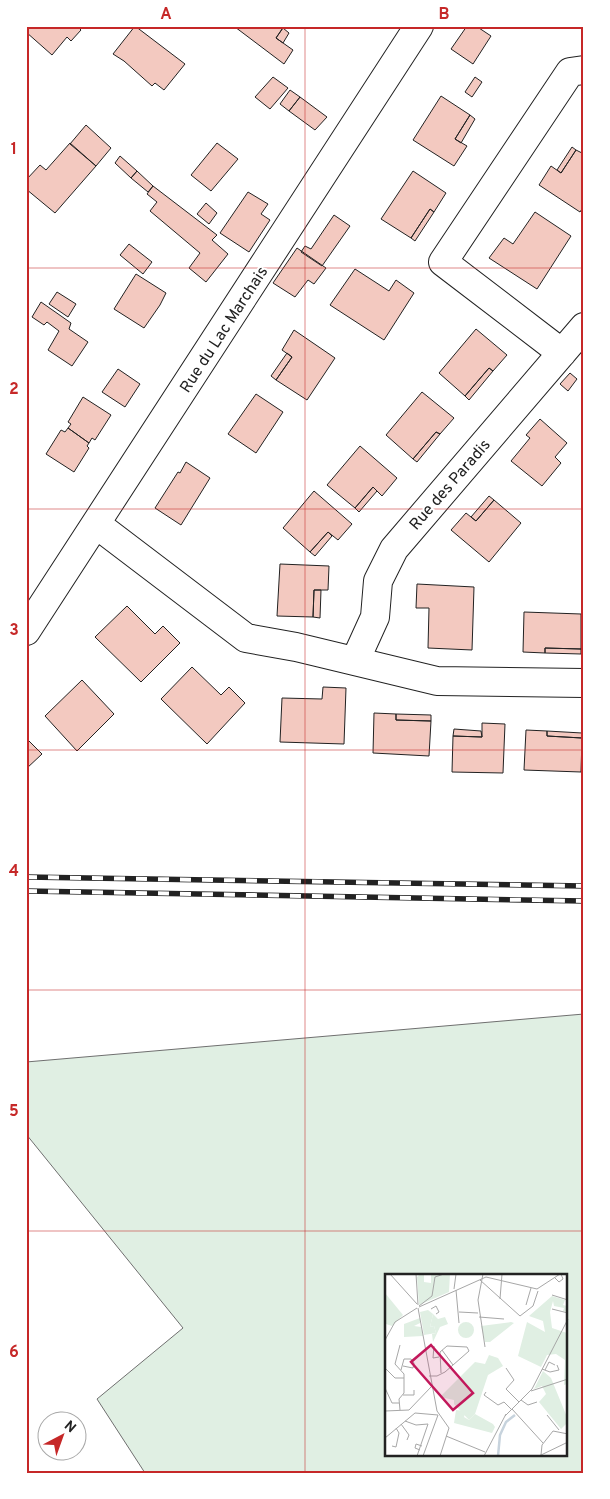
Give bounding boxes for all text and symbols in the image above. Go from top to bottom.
text: A [160,5,172,25]
text: B [438,5,450,25]
text: 1 [11,140,17,160]
street label: Rue du Lac Marchais [176,263,273,397]
text: 2 [9,380,19,400]
street label: Rue des Paradis [406,436,495,535]
text: 3 [9,621,19,641]
text: 4 [9,862,19,882]
text: 5 [9,1102,19,1122]
inset map [385,1274,568,1456]
text: 6 [9,1343,19,1363]
north arrow [38,1412,88,1462]
text: N [60,1418,79,1437]

